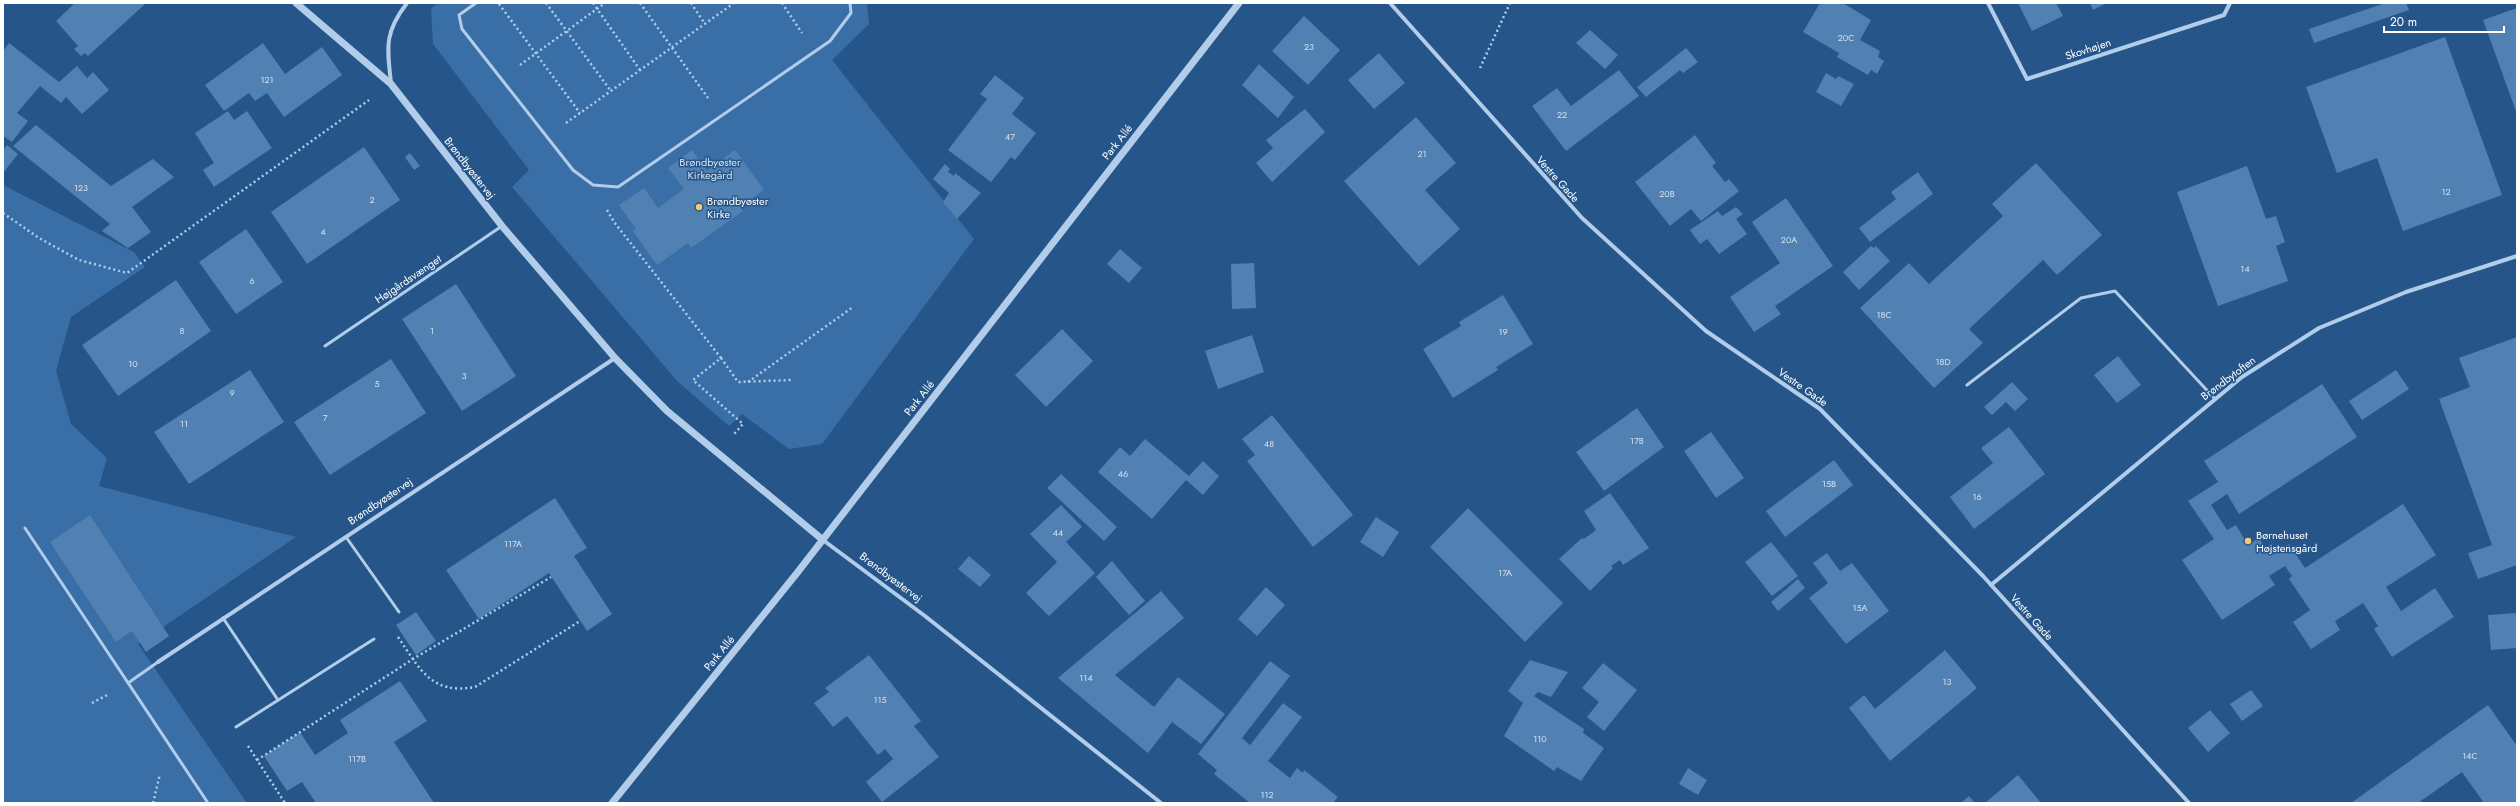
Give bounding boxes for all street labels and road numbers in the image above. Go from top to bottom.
street label: Skovhøjen [2063,34,2113,64]
street label: Park Allé [1098,121,1136,163]
street label: Brøndbyøstervej [441,134,499,202]
street label: Vestre Gade [1533,152,1583,206]
street label: Højgårdsvænget [372,251,445,307]
street label: Brøndbytoften [2197,352,2259,404]
street label: Vestre Gade [1775,364,1831,410]
street label: Park Allé [900,377,938,419]
street label: Brøndbyøstervej [345,473,415,529]
street label: Brøndbyøstervej [856,548,926,606]
street label: Vestre Gade [2007,590,2057,644]
street label: Park Allé [700,632,738,674]

